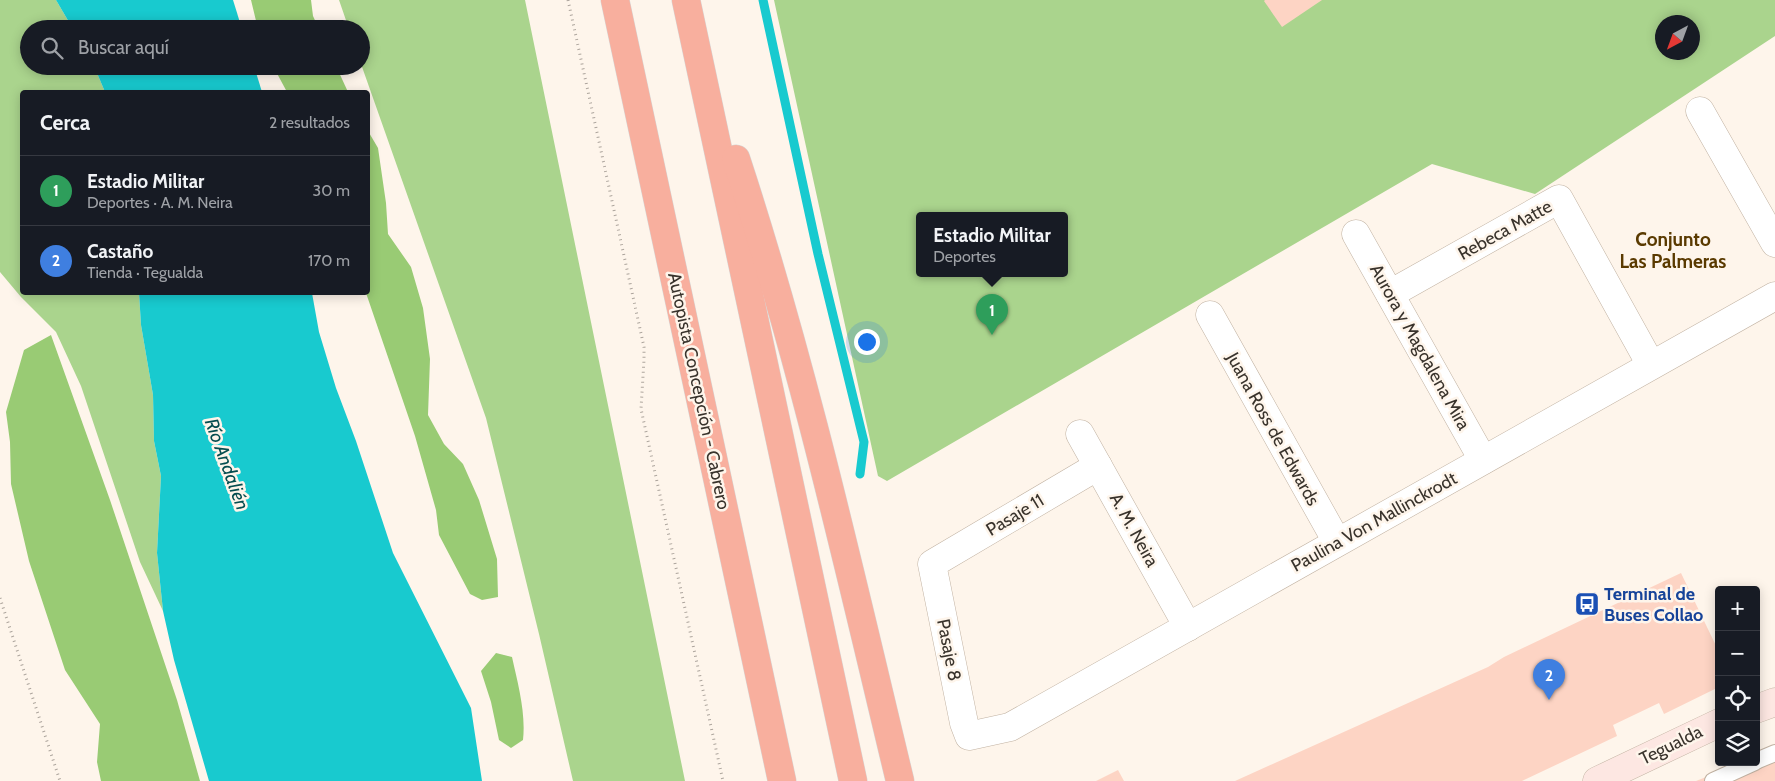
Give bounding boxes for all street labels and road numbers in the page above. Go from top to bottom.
street label: Rebeca Matte [1454,195,1556,265]
street label: Aurora y Magdalena Mira [1365,260,1475,434]
street label: Autopista Concepción - Cabrero [663,270,735,512]
street label: Juana Ross de Edwards [1221,348,1324,510]
street label: Paulina Von Mallinckrodt [1287,467,1461,577]
street label: Pasaje 11 [982,489,1048,541]
street label: A. M. Neira [1105,489,1163,571]
street label: Pasaje 8 [932,617,966,683]
street label: Tegualda [1636,720,1706,770]

